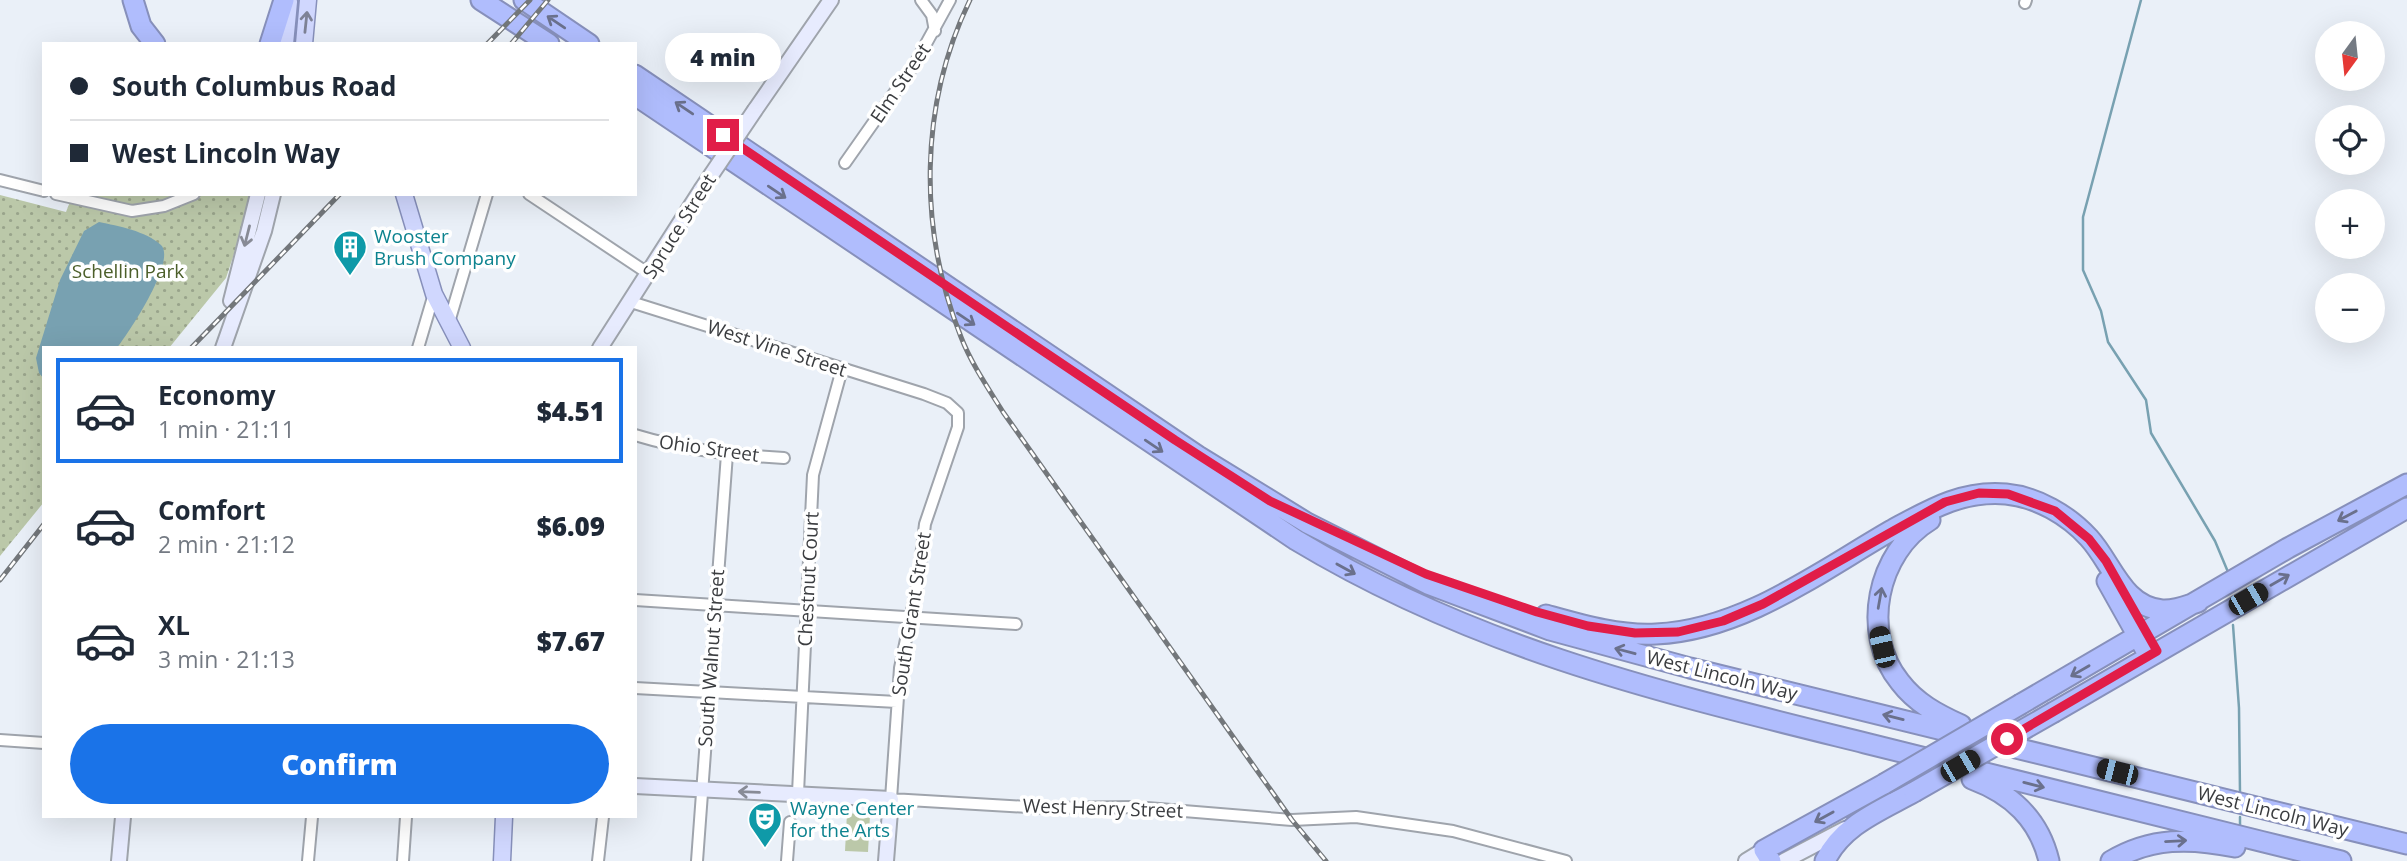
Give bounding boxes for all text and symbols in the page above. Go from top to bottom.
one-way arrow [300,11,313,34]
one-way arrow [547,15,567,29]
north arrow [2315,21,2385,91]
map controls [2315,21,2385,343]
callout: 4 min [665,33,781,82]
street label: Elm Street [864,38,936,128]
text: 4 min [690,41,756,73]
text: South Columbus Road [112,68,397,104]
one-way arrow [675,101,694,115]
button: locate [2315,105,2385,175]
route end [707,119,739,151]
text: West Lincoln Way [112,135,340,171]
street label: Spruce Street [636,168,722,283]
one-way arrow [767,185,787,199]
button: + [2315,189,2385,259]
place label: Wooster Brush Company [374,223,516,271]
one-way arrow [240,224,253,247]
building icon: Wooster Brush Company [331,228,369,277]
park label: Schellin Park [72,258,184,284]
button: − [2315,273,2385,343]
one-way arrow [956,312,975,326]
street label: West Vine Street [704,313,850,383]
text: Economy [158,377,276,413]
icon: car [74,379,137,442]
text: $4.51 [537,393,605,429]
text: 1 min · 21:11 [158,413,295,445]
street label: Ohio Street [657,428,761,468]
one-way arrow [1144,439,1164,453]
text: Comfort [158,492,265,528]
icon: car [74,494,137,557]
text: $6.09 [537,508,605,544]
one-way arrow [2337,510,2358,524]
street label: Chestnut Court [791,511,825,647]
text: 2 min · 21:12 [158,528,295,560]
street label: South Grant Street [885,530,937,698]
one-way arrow [1335,563,1356,576]
street label: South Walnut Street [692,568,730,748]
one-way arrow [2270,573,2290,587]
car [2225,579,2272,619]
one-way arrow [1874,587,1887,610]
text: XL [158,607,190,643]
icon: car [74,609,137,672]
text: $7.67 [537,623,605,659]
car [1868,624,1897,670]
text: 3 min · 21:13 [158,643,295,675]
one-way arrow [1614,643,1636,656]
street label: West Lincoln Way [1644,644,1801,706]
one-way arrow [2070,664,2090,678]
one-way arrow [1882,710,1905,723]
route start [1991,723,2023,755]
button: Confirm [70,724,609,804]
car [1937,746,1984,786]
car [2095,757,2140,787]
one-way arrow [2022,779,2044,792]
street label: West Lincoln Way [2195,780,2352,842]
one-way arrow [738,785,761,798]
street label: West Henry Street [1022,792,1184,824]
place label: Wayne Center for the Arts [790,795,915,843]
theatre icon: Wayne Center for the Arts [746,800,784,849]
one-way arrow [1814,811,1835,824]
one-way arrow [2164,834,2186,847]

